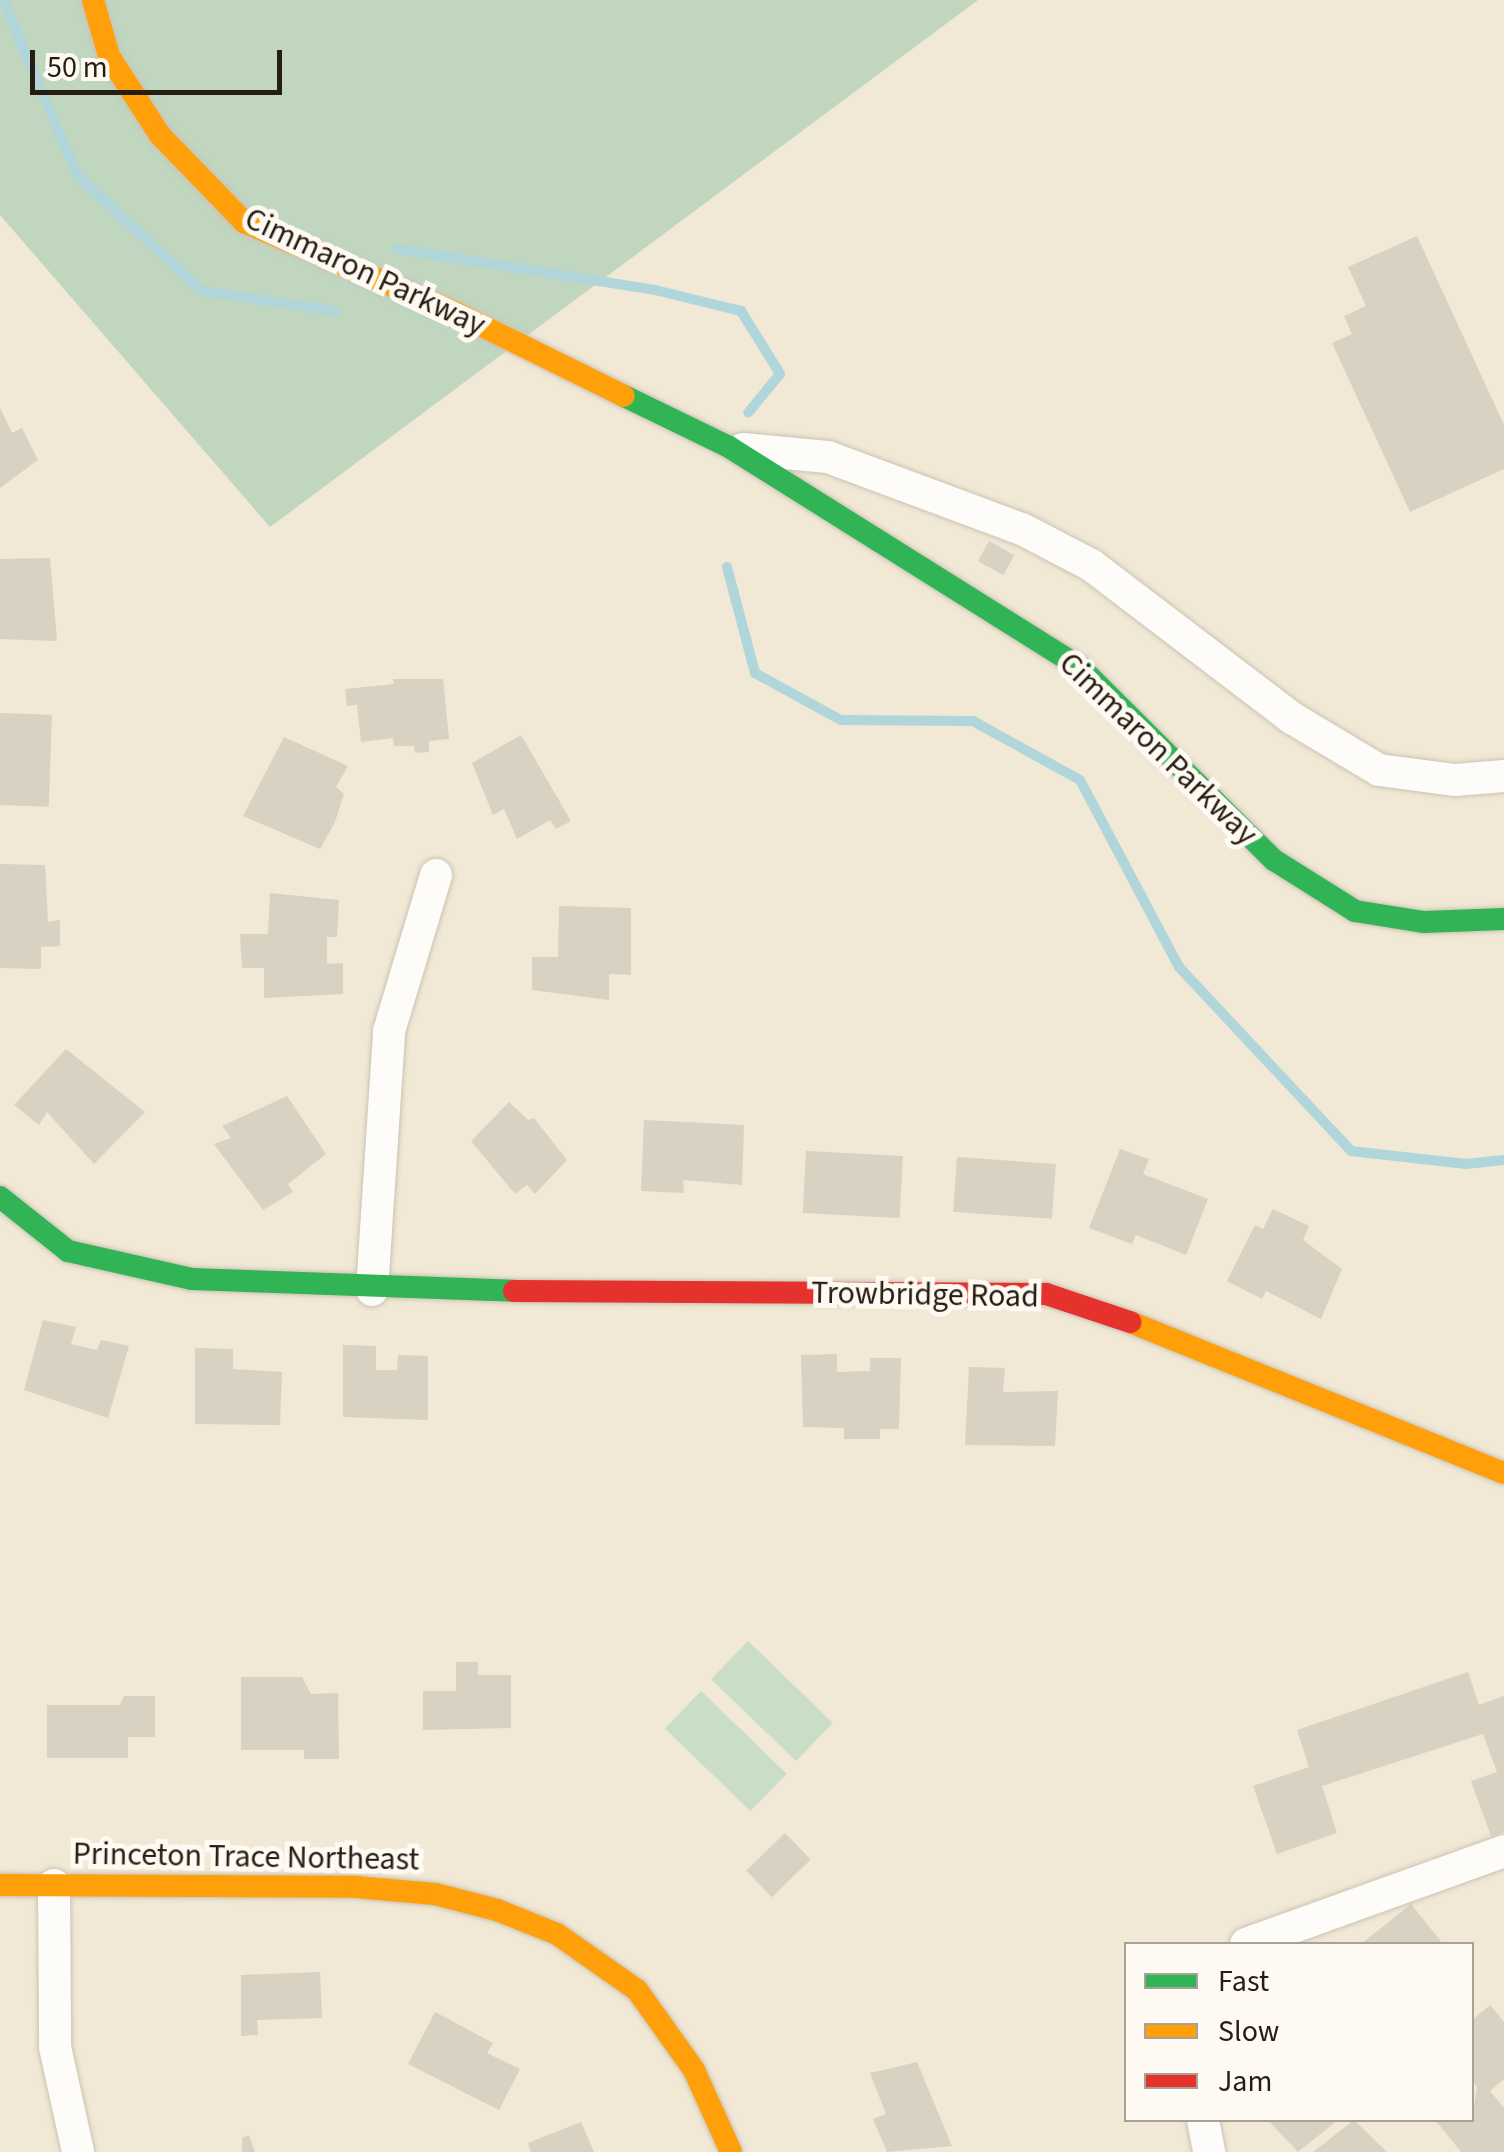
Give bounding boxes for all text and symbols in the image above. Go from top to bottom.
scale bar [35,30,288,92]
text: 50 m [47,46,108,89]
street label: Cimmaron Parkway [239,199,491,345]
street label: Cimmaron Parkway [1051,645,1265,853]
street label: Trowbridge Road [811,1274,1039,1316]
street label: Princeton Trace Northeast [72,1835,420,1879]
legend [1124,1942,1474,2122]
text: Fast [1218,1960,1269,2003]
text: Slow [1218,2010,1279,2053]
text: Jam [1218,2060,1272,2103]

